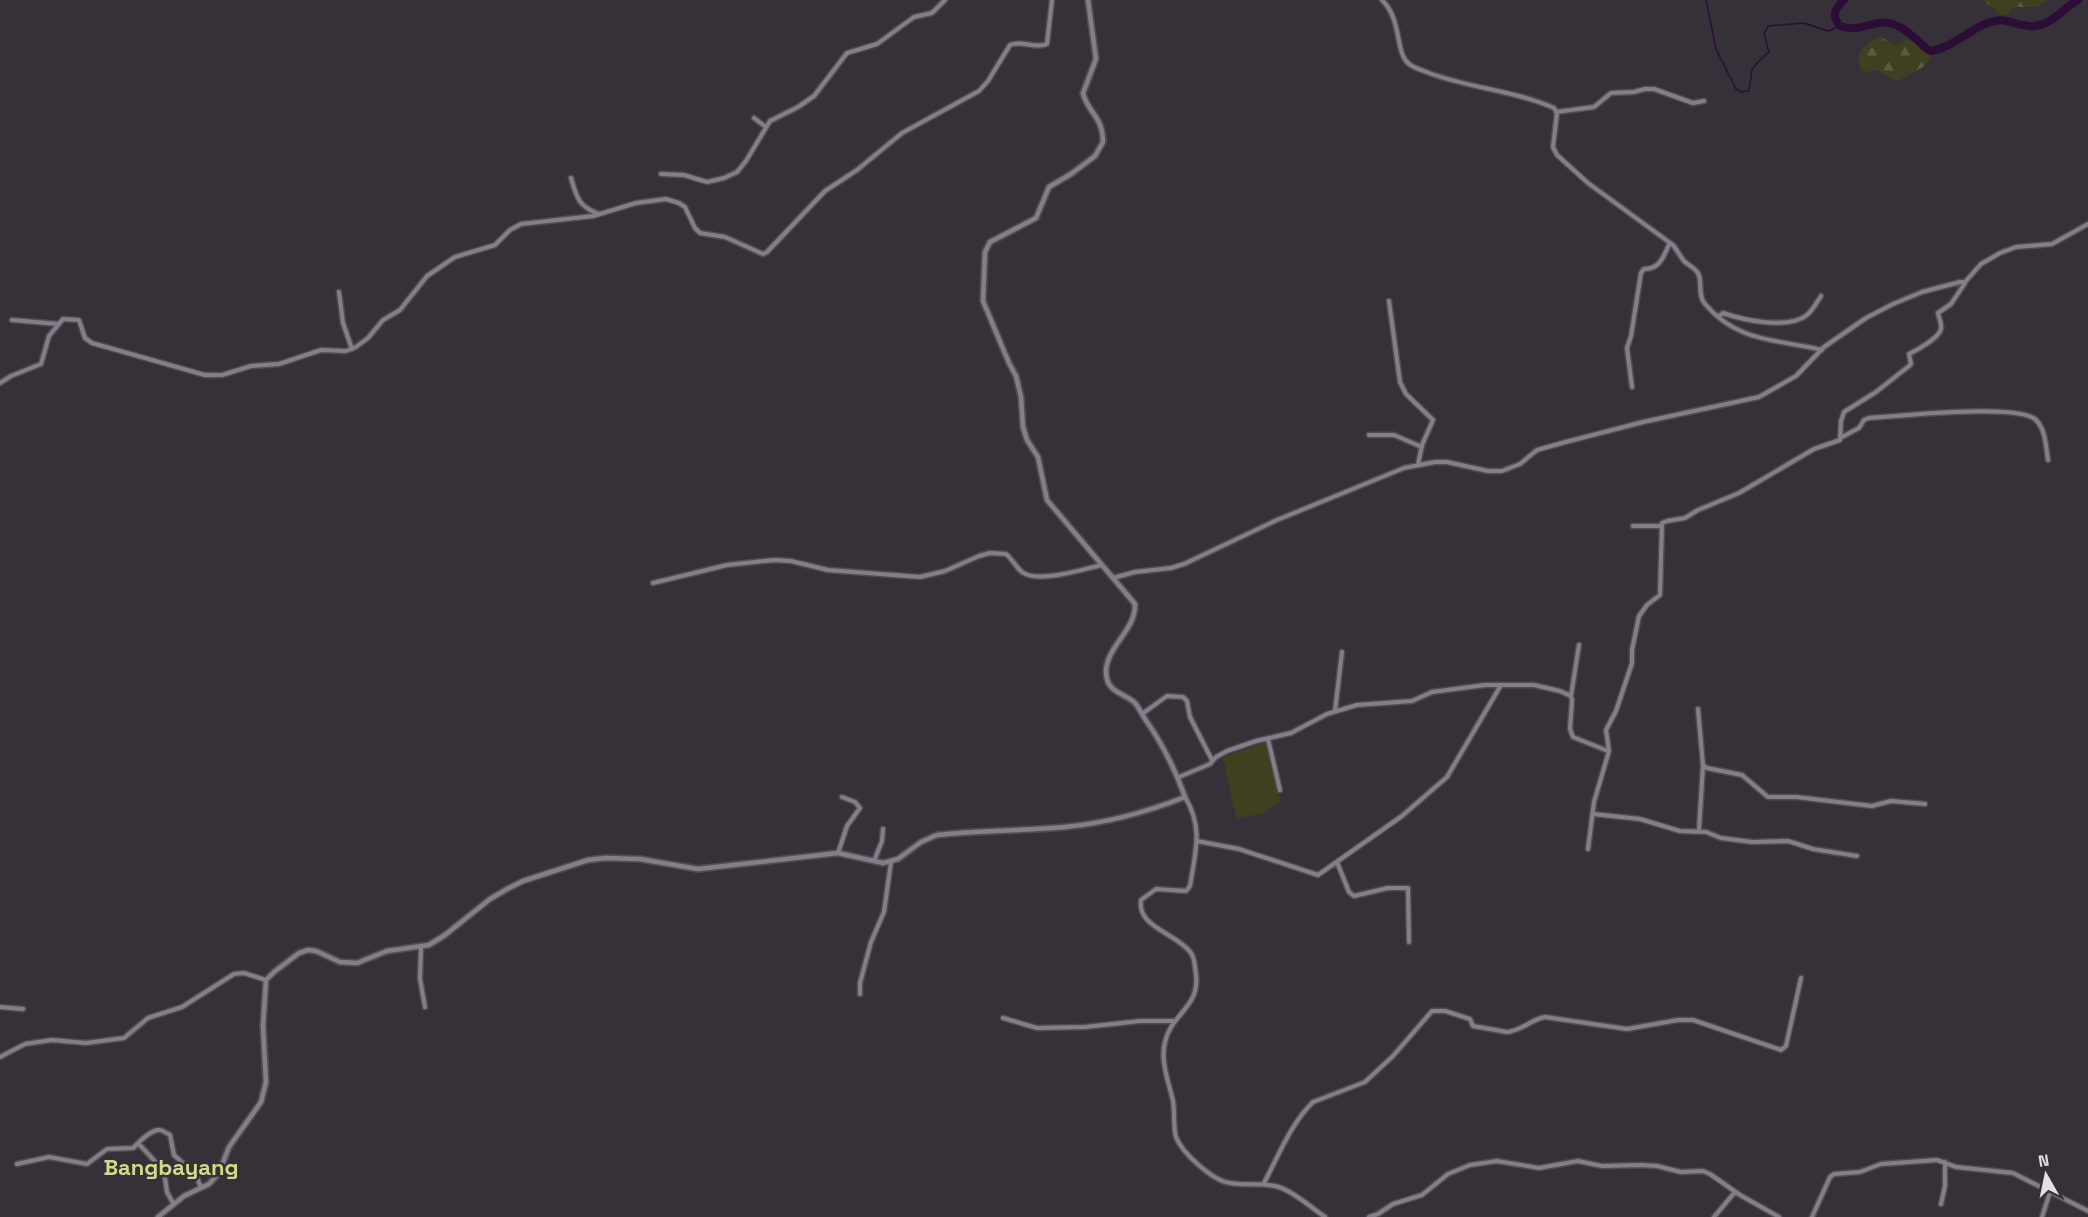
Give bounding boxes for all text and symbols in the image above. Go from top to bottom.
north arrow [2016,1145,2076,1205]
text: N [2037,1149,2051,1172]
district label: Bangbayang [103,1153,239,1181]

